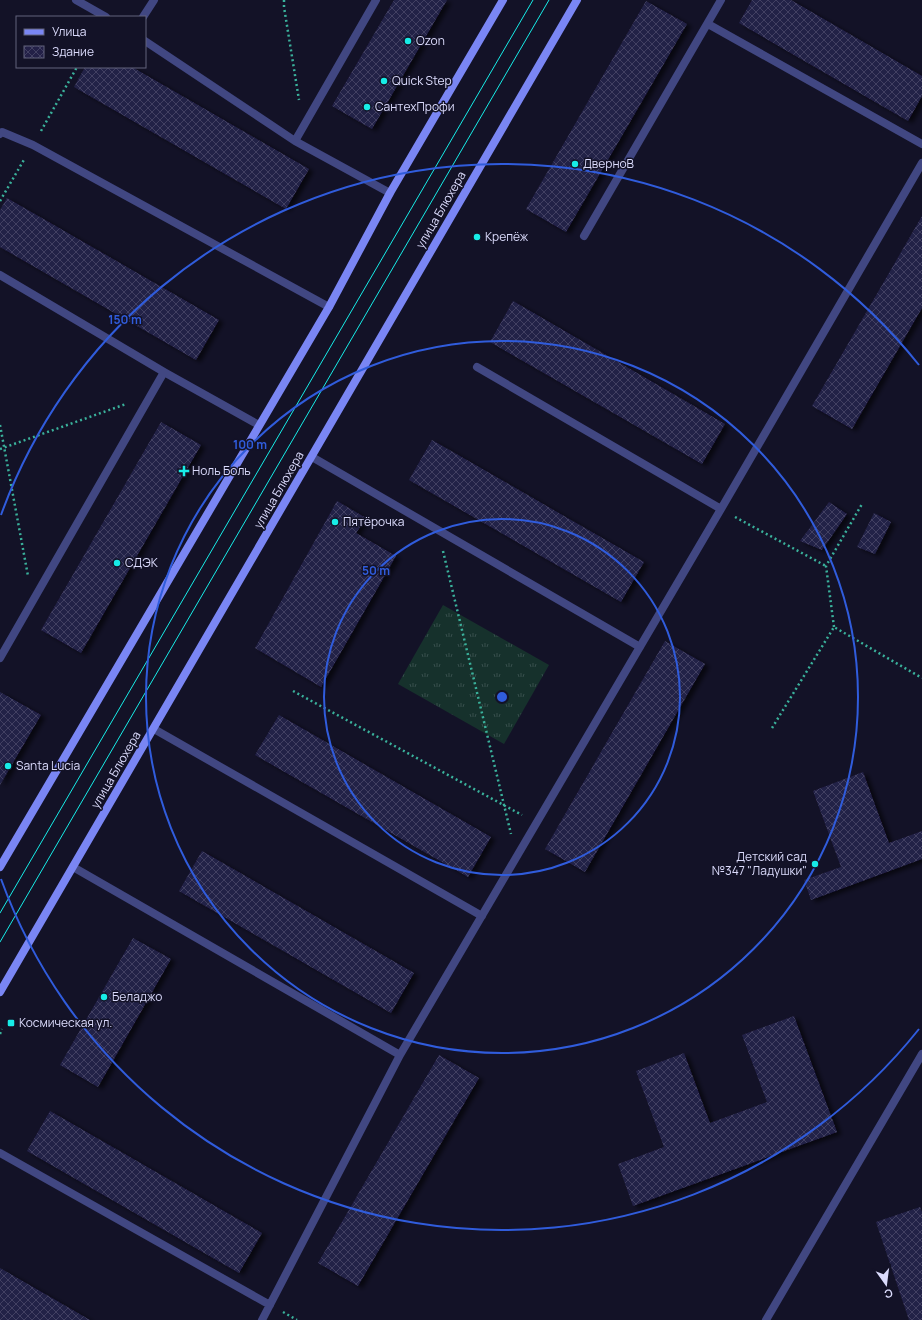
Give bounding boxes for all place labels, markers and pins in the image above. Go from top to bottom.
place label: Ozon [416,32,445,49]
marker: Ozon [403,36,413,46]
place label: Quick Step [392,72,452,89]
marker: Quick Step [379,76,389,86]
place label: СантехПрофи [375,98,455,115]
marker: СантехПрофи [362,102,372,112]
place label: ДверноВ [583,155,634,172]
marker: ДверноВ [570,159,580,169]
place label: Крепёж [485,228,529,245]
marker: Крепёж [472,232,482,242]
place label: Ноль Боль [192,462,251,479]
marker: Ноль Боль [179,466,189,476]
place label: Пятёрочка [343,513,404,530]
marker: Пятёрочка [330,517,340,527]
place label: СДЭК [125,554,159,571]
marker: СДЭК [112,558,122,568]
centre of rings [495,690,509,704]
place label: Santa Lucia [16,757,80,774]
marker: Santa Lucia [3,761,13,771]
place label: Детский сад №347 "Ладушки" [712,848,807,879]
marker: Детский сад №347 "Ладушки" [810,859,820,869]
place label: Беладжо [112,988,162,1005]
marker: Беладжо [99,992,109,1002]
place label: Космическая ул. [19,1014,112,1031]
marker: Космическая ул. [6,1018,16,1028]

